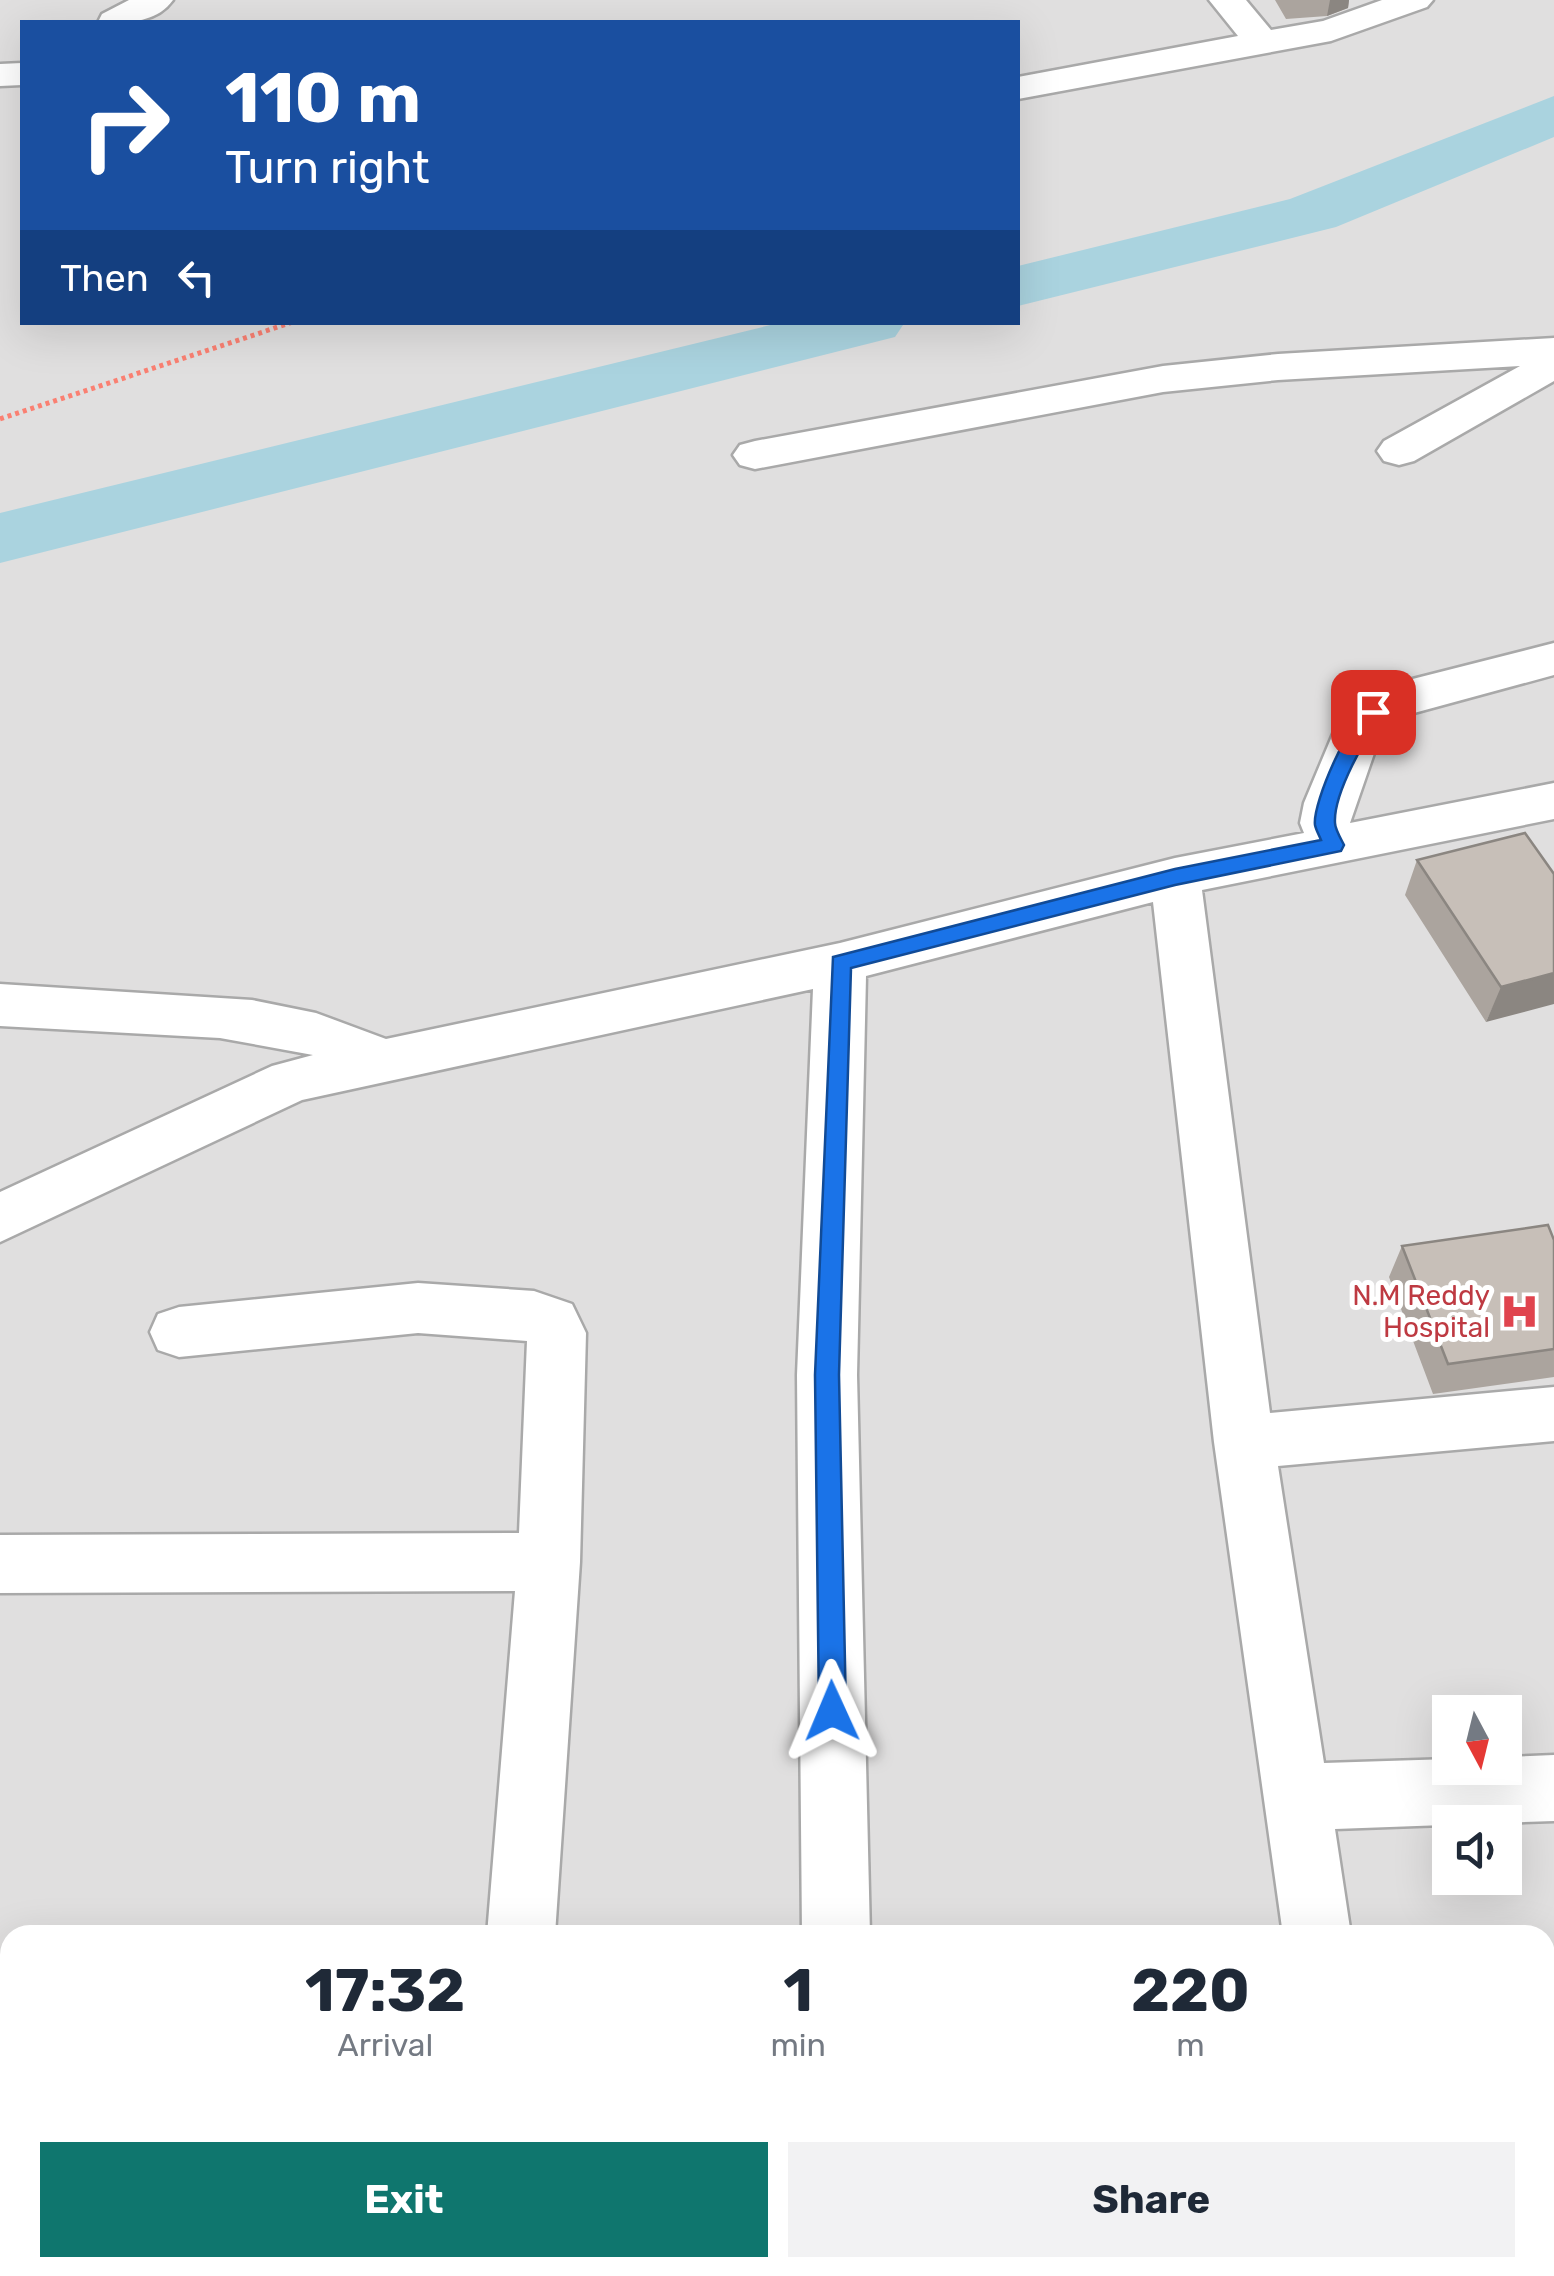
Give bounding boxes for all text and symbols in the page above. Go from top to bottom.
text: 110 m [225,57,421,140]
icon: right [60,60,190,190]
text: Turn right [225,141,429,194]
icon: left [169,250,224,305]
text: Then [60,255,149,301]
pin [1331,670,1416,755]
icon: arrive [1346,685,1401,740]
place label: N.M Reddy Hospital [1352,1279,1490,1344]
hospital icon: N.M Reddy Hospital [1499,1290,1541,1332]
position arrow [780,1659,884,1763]
north arrow [1432,1695,1522,1785]
map controls [1432,1695,1522,1895]
button: sound [1432,1805,1522,1895]
text: 17:32 [305,1955,465,2026]
text: 1 [783,1955,813,2026]
text: 220 [1131,1955,1250,2026]
text: Arrival [337,2026,433,2064]
text: min [770,2026,826,2064]
text: m [1176,2026,1205,2064]
button: Exit [40,2142,768,2257]
button: Share [788,2142,1515,2257]

